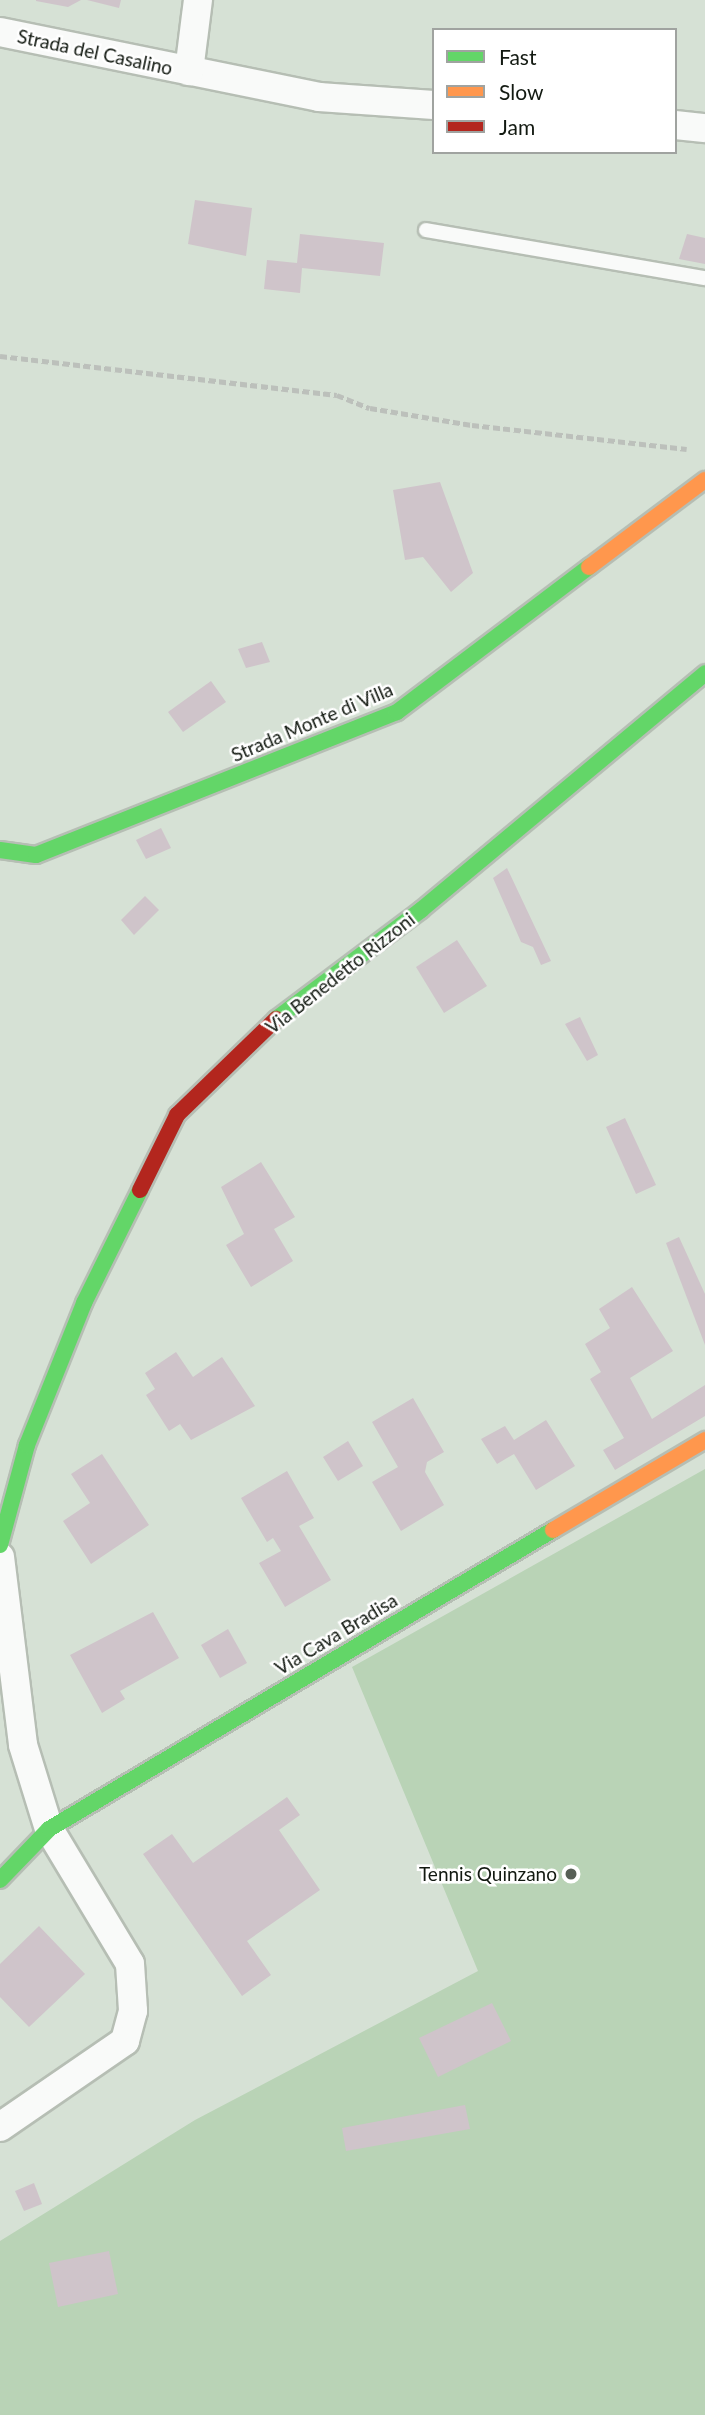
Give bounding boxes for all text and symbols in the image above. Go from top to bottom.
street label: Strada del Casalino [15,24,175,80]
legend [432,28,677,154]
text: Fast [499,44,536,69]
text: Slow [499,79,543,104]
text: Jam [499,114,535,139]
street label: Strada Monte di Villa [227,678,397,766]
street label: Via Benedetto Rizzoni [261,908,419,1038]
street label: Via Cava Bradisa [271,1589,401,1679]
place label: Tennis Quinzano [419,1863,557,1885]
marker: Tennis Quinzano [563,1866,579,1882]

